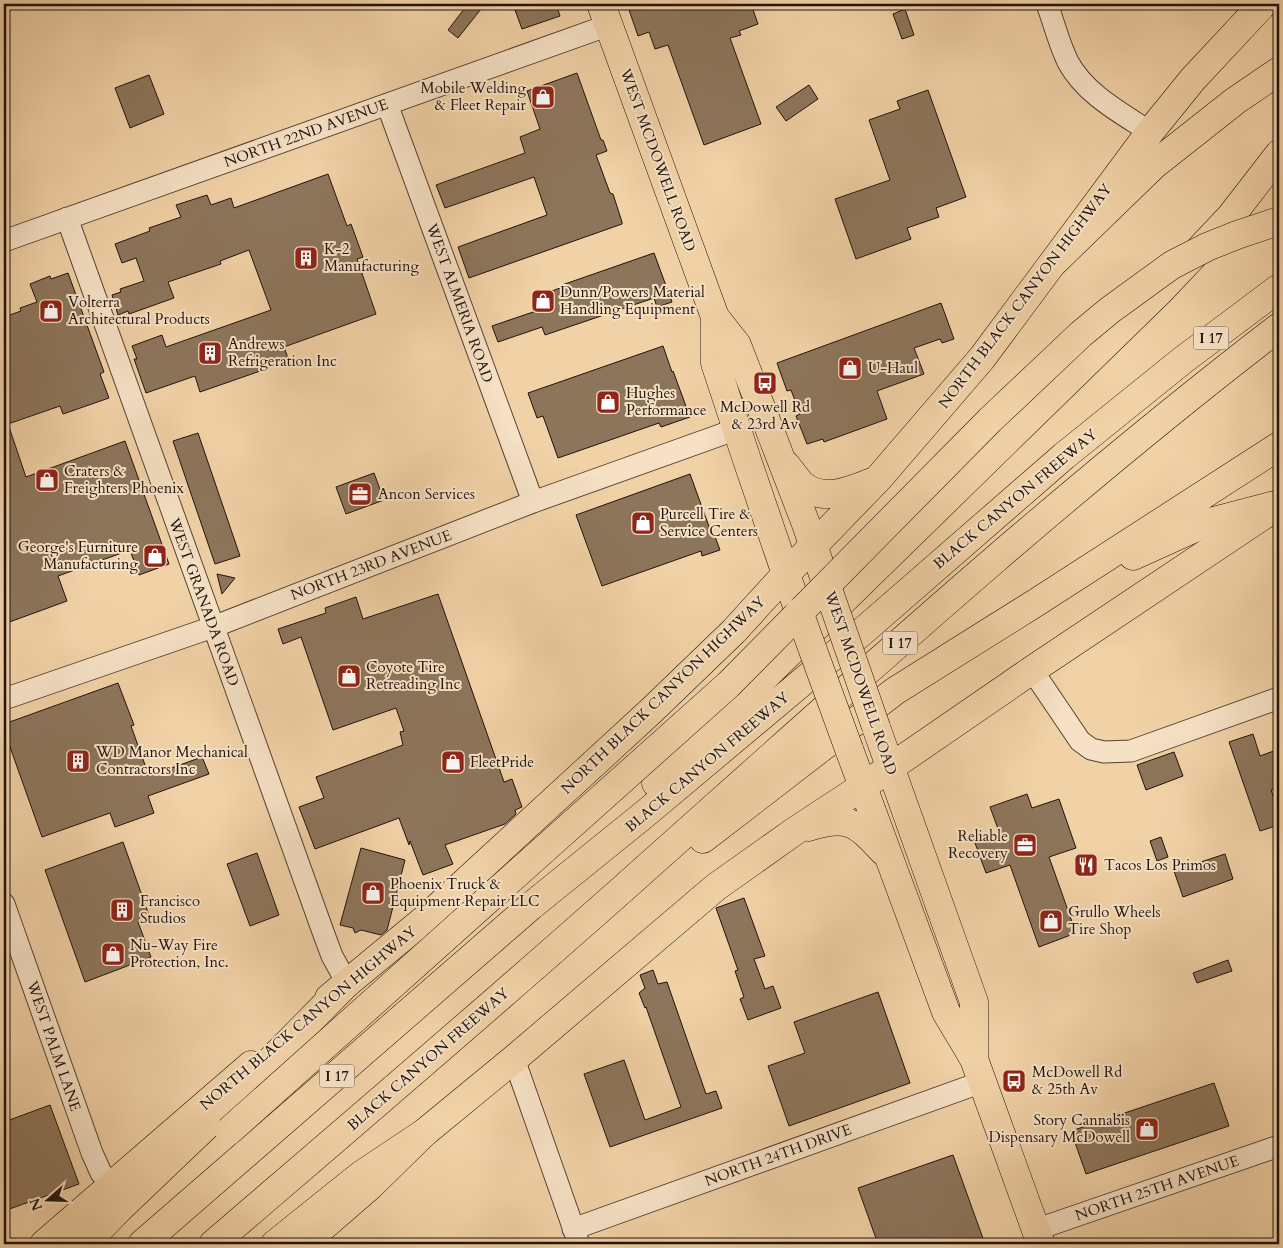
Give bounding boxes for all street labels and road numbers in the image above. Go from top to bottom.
street label: WEST MCDOWELL ROAD [615,65,700,254]
street label: NORTH 22ND AVENUE [221,94,391,172]
street label: NORTH BLACK CANYON HIGHWAY [934,179,1117,413]
street label: WEST ALMERIA ROAD [422,220,498,385]
road number: I 17 [1194,326,1228,349]
street label: BLACK CANYON FREEWAY [929,424,1102,574]
street label: WEST GRANADA ROAD [164,514,244,689]
street label: NORTH 23RD AVENUE [288,525,454,605]
street label: WEST MCDOWELL ROAD [820,587,902,778]
street label: NORTH BLACK CANYON HIGHWAY [557,591,770,798]
road number: I 17 [882,632,918,654]
street label: BLACK CANYON FREEWAY [621,687,794,837]
street label: NORTH BLACK CANYON HIGHWAY [196,921,421,1115]
street label: WEST PALM LANE [22,977,86,1114]
street label: BLACK CANYON FREEWAY [343,983,514,1135]
road number: I 17 [320,1064,354,1088]
street label: NORTH 24TH DRIVE [702,1119,854,1191]
street label: NORTH 25TH AVENUE [1072,1151,1242,1225]

